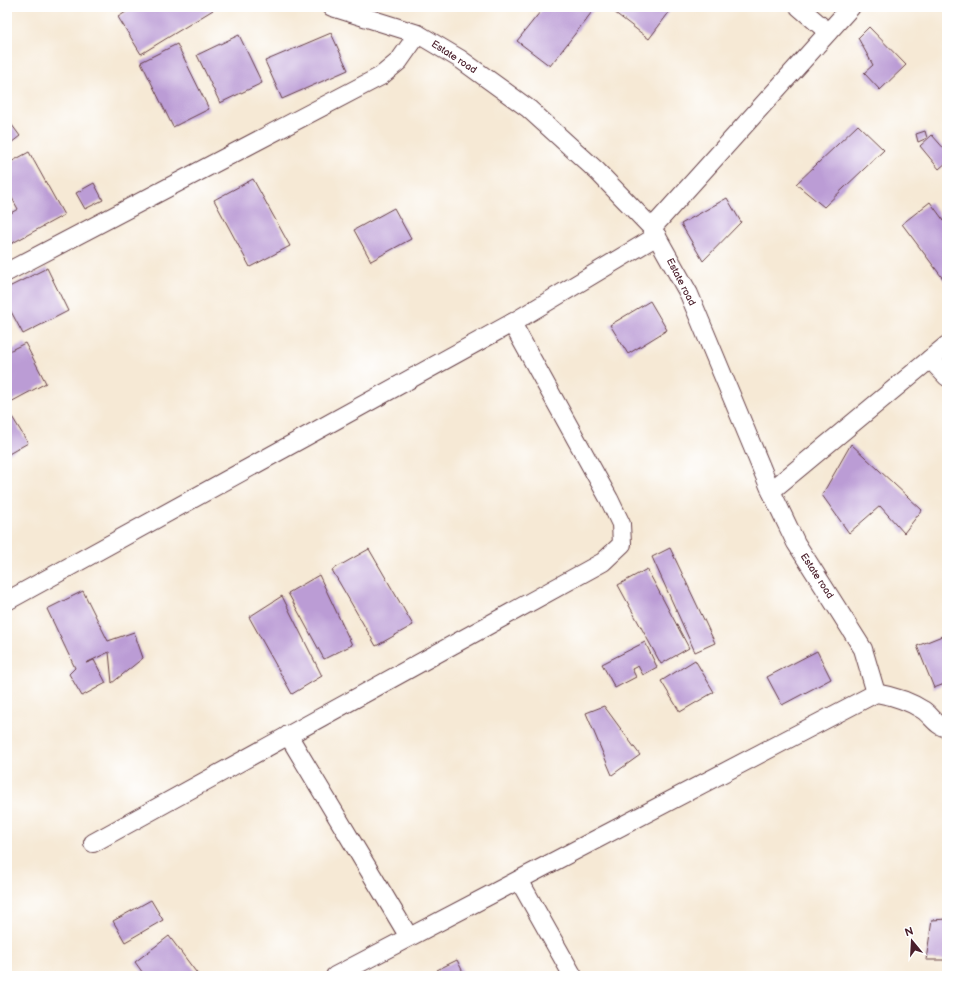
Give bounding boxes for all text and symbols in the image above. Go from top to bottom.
street label: Estate road [429,38,479,76]
street label: Estate road [664,256,698,308]
street label: Estate road [798,551,836,601]
north arrow [892,921,932,961]
text: N [903,925,915,939]

